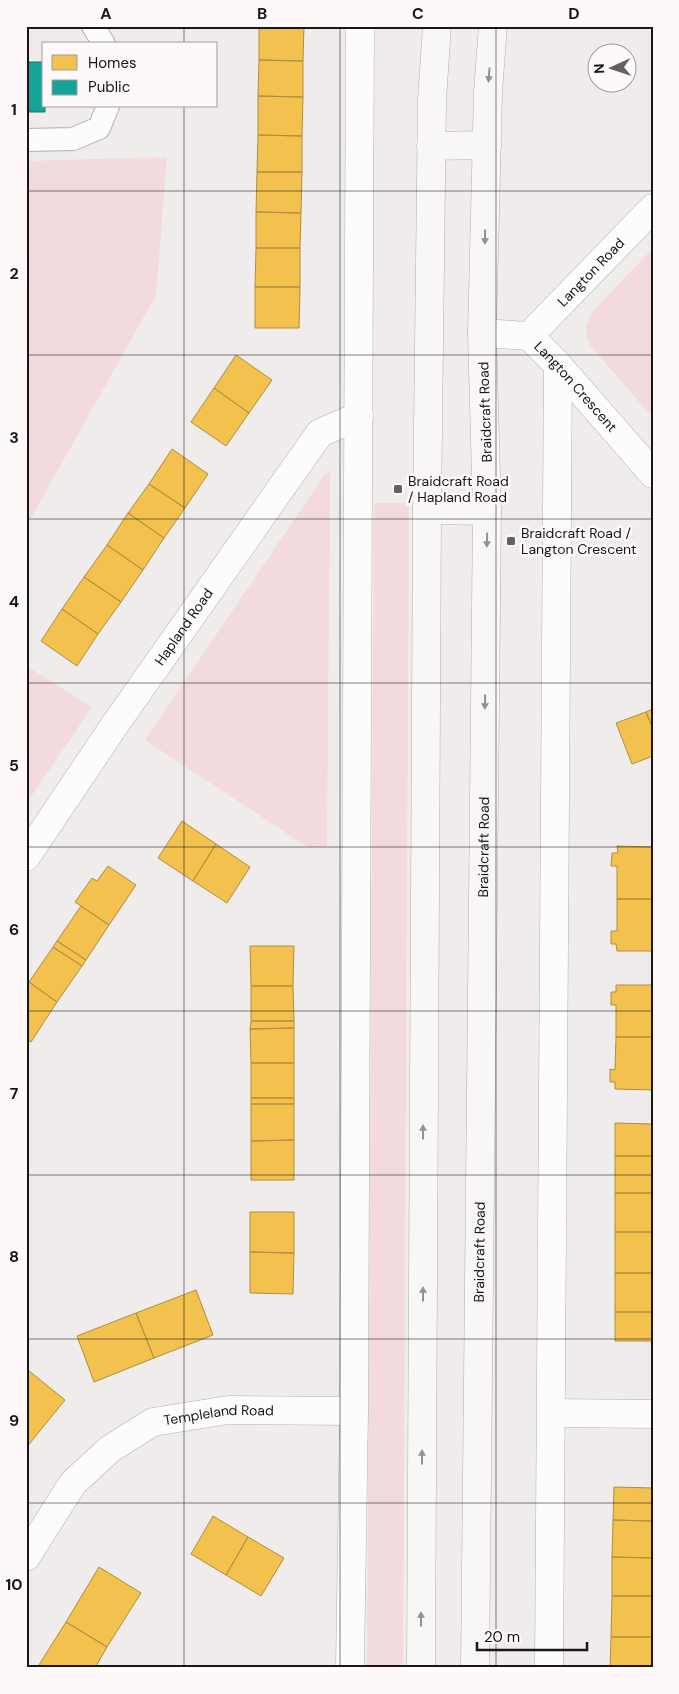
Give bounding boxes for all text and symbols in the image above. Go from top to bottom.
text: A [100,3,112,24]
text: B [257,3,267,24]
text: C [412,3,424,24]
text: D [568,3,580,24]
legend [42,42,218,108]
north arrow [586,42,636,92]
text: Homes [88,53,137,73]
text: N [590,63,608,74]
one-way arrow [485,67,493,83]
text: Public [88,77,130,97]
text: 1 [11,99,17,120]
one-way arrow [480,230,488,246]
street label: Langton Road [554,234,628,310]
text: 2 [9,263,19,284]
street label: Langton Crescent [530,337,621,436]
street label: Braidcraft Road [474,361,496,463]
text: 3 [9,427,19,448]
place label: Braidcraft Road / Hapland Road [408,472,509,506]
marker: Braidcraft Road / Hapland Road [392,483,404,495]
place label: Braidcraft Road / Langton Crescent [521,524,637,558]
one-way arrow [483,532,491,548]
marker: Braidcraft Road / Langton Crescent [505,535,517,547]
street label: Hapland Road [150,585,217,669]
text: 4 [9,591,19,612]
one-way arrow [481,694,489,710]
text: 5 [9,755,19,776]
street label: Braidcraft Road [474,797,493,898]
text: 6 [9,919,19,940]
text: 7 [10,1083,19,1104]
one-way arrow [420,1123,428,1139]
street label: Braidcraft Road [470,1201,489,1303]
text: 8 [9,1246,19,1267]
one-way arrow [419,1286,427,1302]
street label: Templeland Road [162,1401,274,1429]
text: 9 [9,1410,19,1431]
one-way arrow [418,1448,426,1464]
text: 10 [5,1574,23,1595]
one-way arrow [417,1611,425,1627]
scale bar [477,1619,586,1651]
text: 20 m [484,1627,520,1647]

